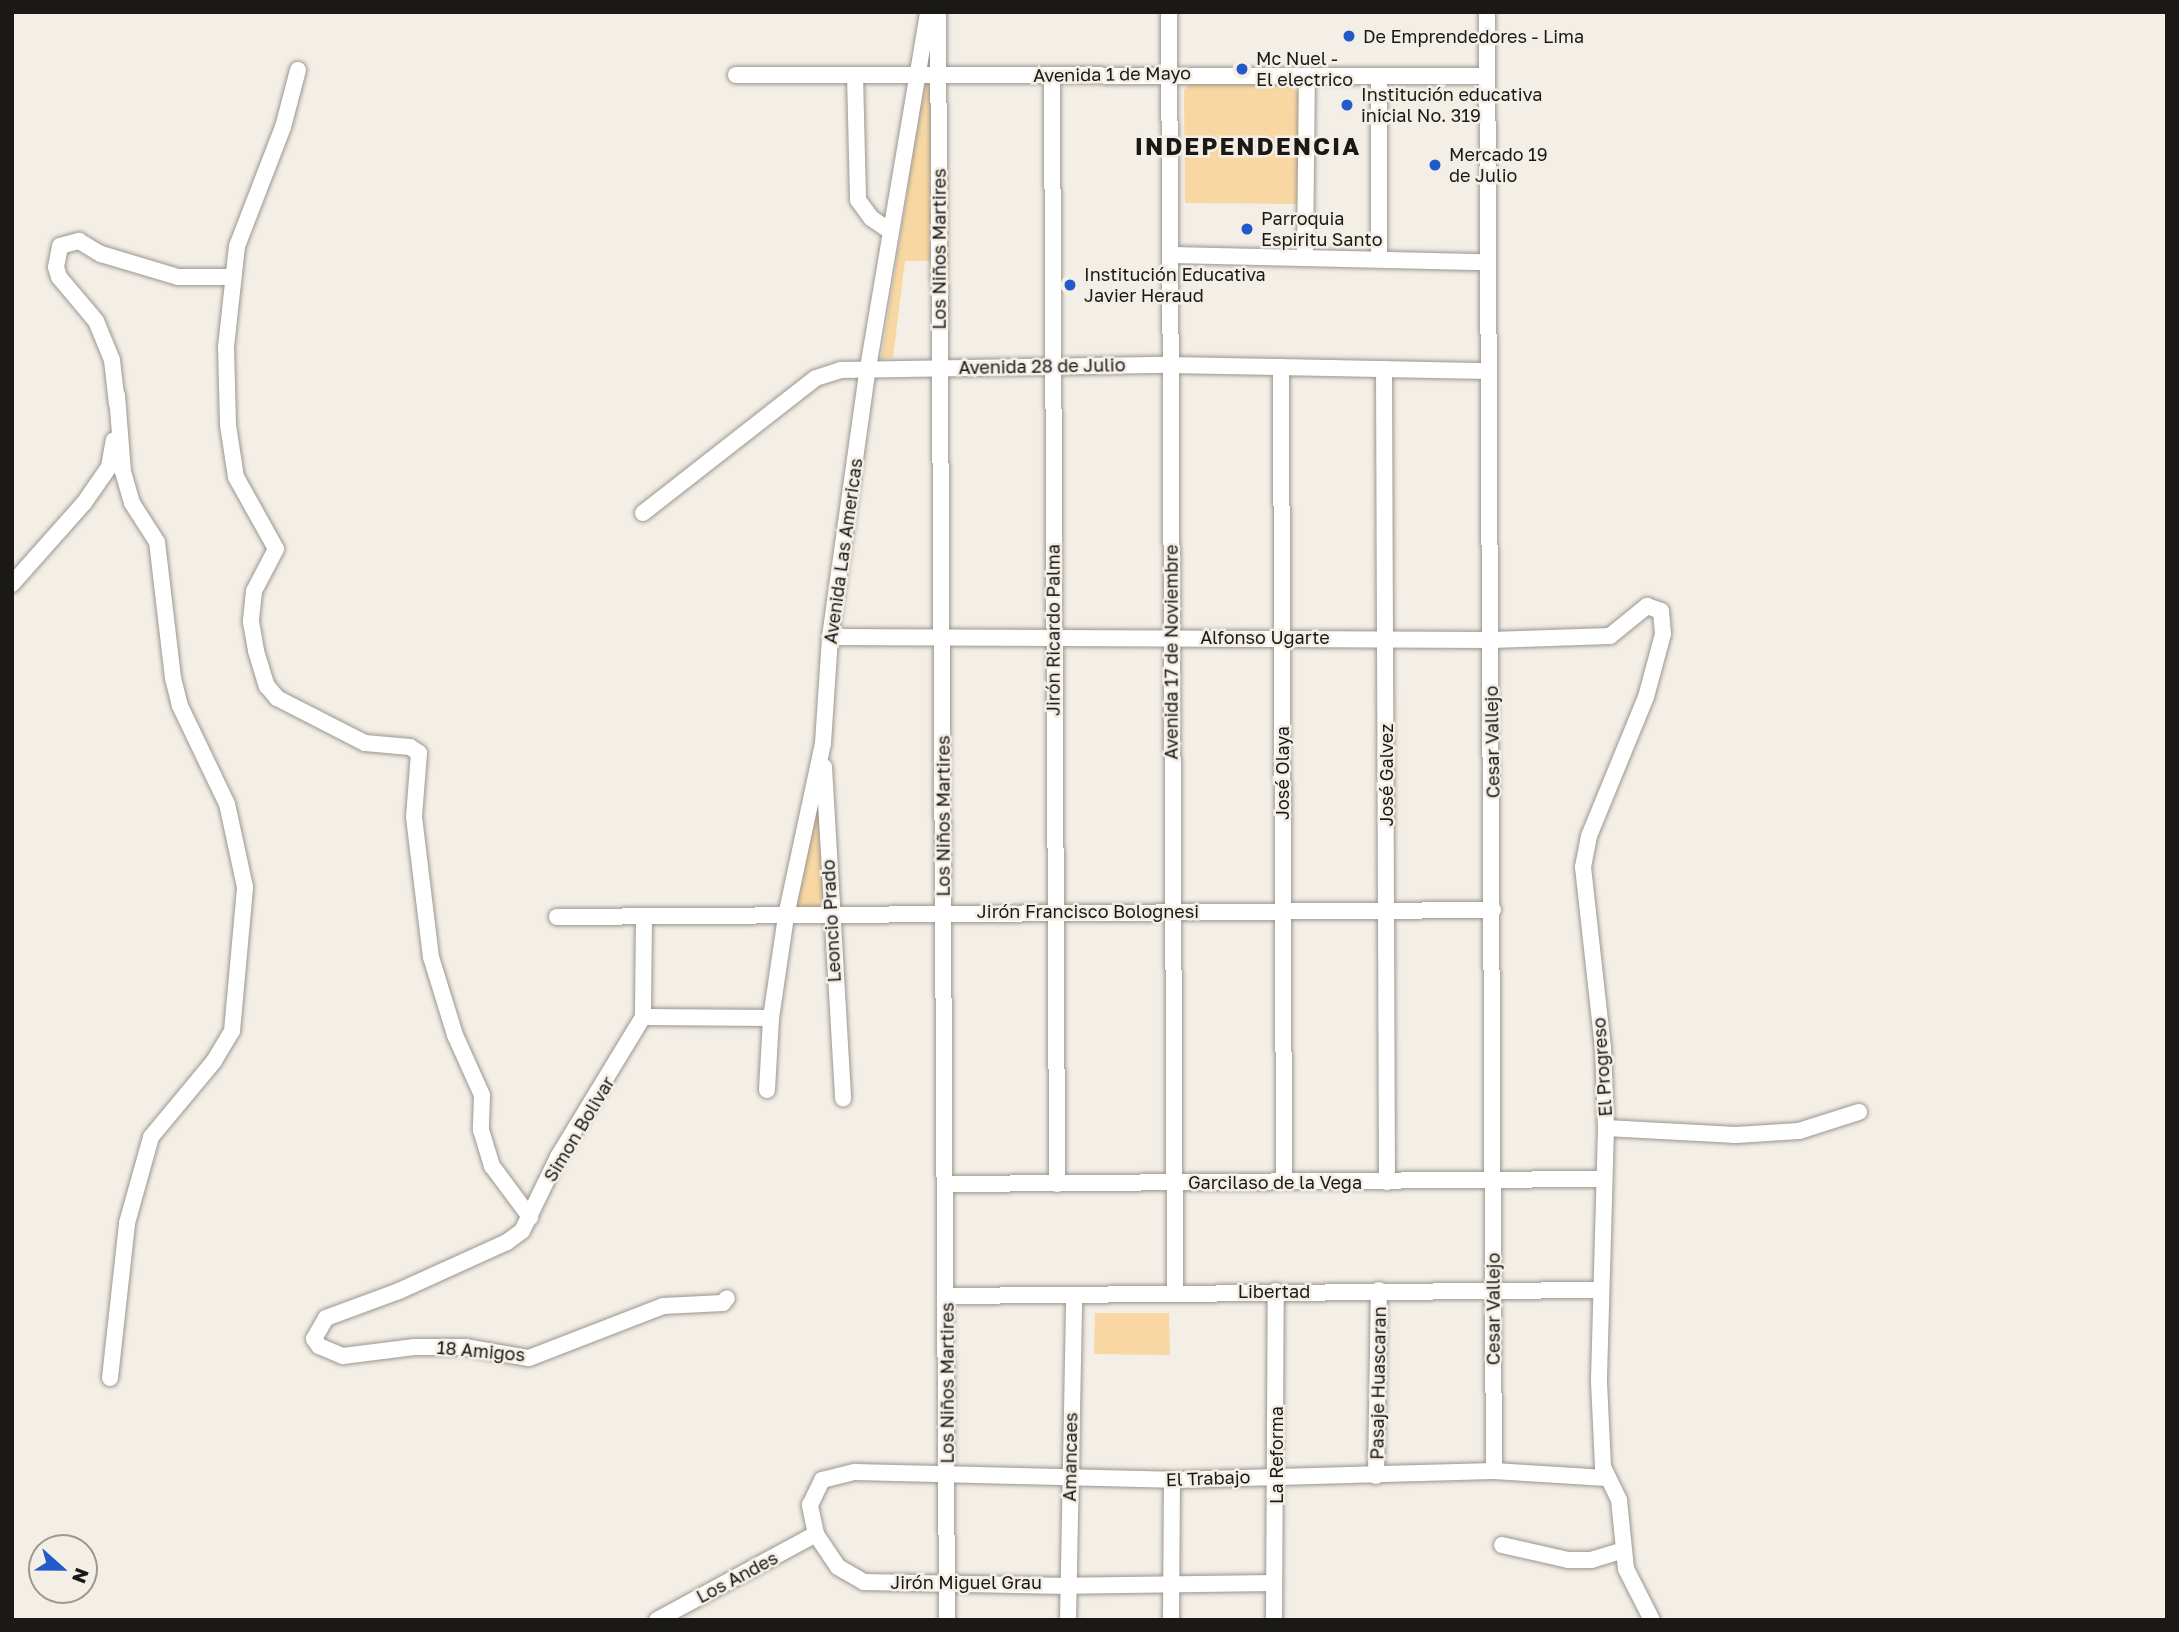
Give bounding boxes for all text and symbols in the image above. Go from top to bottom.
place label: De Emprendedores - Lima [1363,25,1584,47]
marker: De Emprendedores - Lima [1341,28,1357,44]
place label: Mc Nuel - El electrico [1256,48,1353,90]
marker: Mc Nuel - El electrico [1234,61,1250,77]
street label: Avenida 1 de Mayo [1033,62,1191,86]
place label: Institución educativa inicial No. 319 [1361,84,1542,126]
marker: Institución educativa inicial No. 319 [1339,97,1355,113]
district label: INDEPENDENCIA [1136,132,1360,160]
place label: Mercado 19 de Julio [1449,144,1548,186]
marker: Mercado 19 de Julio [1427,157,1443,173]
street label: Los Niños Martires [928,168,950,330]
place label: Parroquia Espiritu Santo [1261,208,1382,250]
marker: Parroquia Espiritu Santo [1239,221,1255,237]
place label: Institución Educativa Javier Heraud [1084,264,1266,306]
marker: Institución Educativa Javier Heraud [1062,277,1078,293]
street label: Avenida 28 de Julio [958,354,1126,378]
street label: Avenida Las Americas [819,457,867,645]
street label: Jirón Ricardo Palma [1042,544,1064,716]
street label: Avenida 17 de Noviembre [1160,544,1182,760]
street label: Alfonso Ugarte [1200,626,1330,648]
street label: Cesar Vallejo [1480,686,1504,798]
street label: José Galvez [1375,724,1397,826]
street label: José Olaya [1271,726,1293,820]
street label: Los Niños Martires [932,735,954,897]
street label: Leoncio Prado [817,859,845,983]
street label: Jirón Francisco Bolognesi [977,900,1199,922]
street label: El Progreso [1588,1017,1616,1117]
street label: Simon Bolivar [539,1073,619,1185]
street label: Garcilaso de la Vega [1188,1171,1362,1193]
street label: Cesar Vallejo [1482,1253,1504,1365]
street label: Libertad [1238,1280,1310,1302]
street label: Los Niños Martires [936,1302,958,1464]
street label: Pasaje Huascaran [1366,1306,1390,1460]
street label: 18 Amigos [436,1336,526,1366]
street label: La Reforma [1265,1406,1287,1504]
street label: Amancaes [1058,1412,1082,1502]
street label: El Trabajo [1165,1466,1251,1490]
north arrow [28,1534,98,1604]
street label: Los Andes [693,1547,781,1607]
text: N [68,1565,95,1587]
street label: Jirón Miguel Grau [890,1571,1042,1593]

